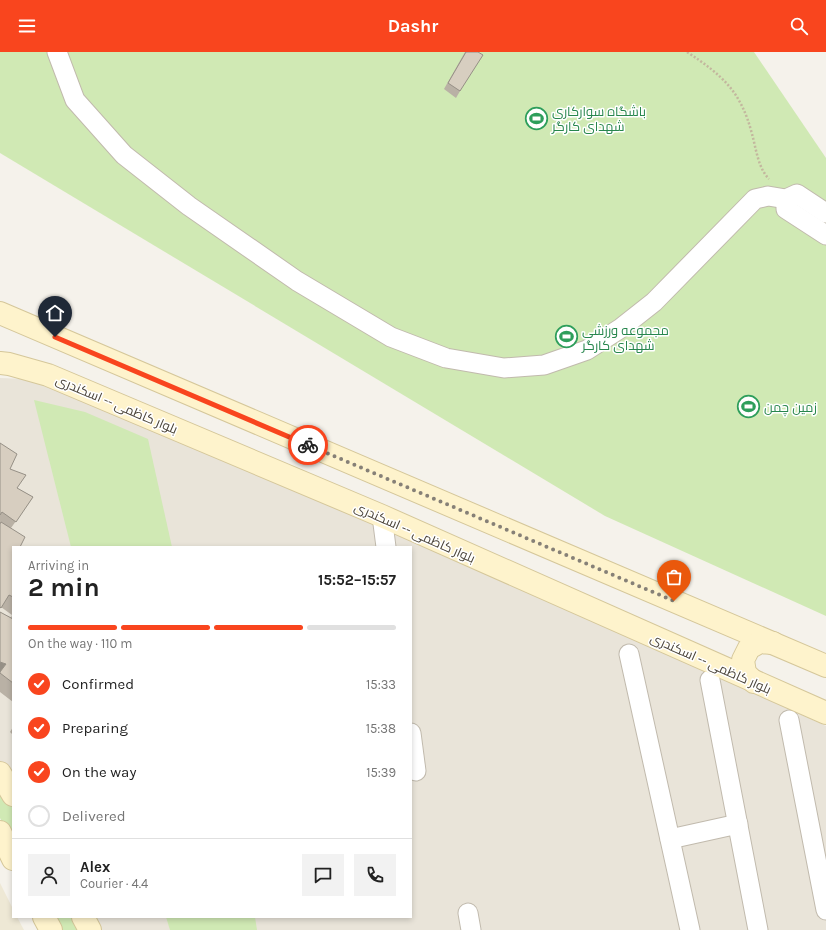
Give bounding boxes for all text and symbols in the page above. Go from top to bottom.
icon: menu [16,15,38,37]
text: Dashr [388,15,438,37]
icon: search [788,15,810,37]
place label: باشگاه سوارکاری شهدای کارگر [551,104,646,134]
sports icon: باشگاه سوارکاری شهدای کارگر [523,105,549,131]
pin [38,296,72,337]
icon: home [44,302,66,324]
place label: مجموعه ورزشی شهدای کارگر [581,323,669,353]
sports icon: مجموعه ورزشی شهدای کارگر [553,324,579,350]
street label: بلوار کاظمی -- اسکندری [54,372,180,437]
sports icon: زمین چمن [735,394,761,420]
place label: زمین چمن [764,400,817,417]
courier [288,425,328,465]
icon: bike [297,434,319,456]
street label: بلوار کاظمی -- اسکندری [352,499,478,566]
text: Arriving in [28,558,89,573]
pin [657,560,691,601]
icon: bag [663,566,685,588]
text: 15:52–15:57 [318,571,396,589]
text: 2 min [28,572,100,603]
street label: بلوار کاظمی -- اسکندری [648,630,774,697]
text: On the way · 110 m [28,636,133,651]
icon: check [28,673,50,695]
text: Confirmed [62,675,134,693]
text: 15:33 [366,677,396,692]
icon: check [28,717,50,739]
text: Preparing [62,719,128,737]
text: 15:38 [366,721,396,736]
icon: check [28,761,50,783]
text: On the way [62,763,136,781]
text: 15:39 [366,765,396,780]
text: Delivered [62,807,126,825]
button: person [28,854,70,896]
button: chat [302,854,344,896]
button: phone [354,854,396,896]
text: Alex [80,858,110,876]
text: Courier · 4.4 [80,876,148,891]

